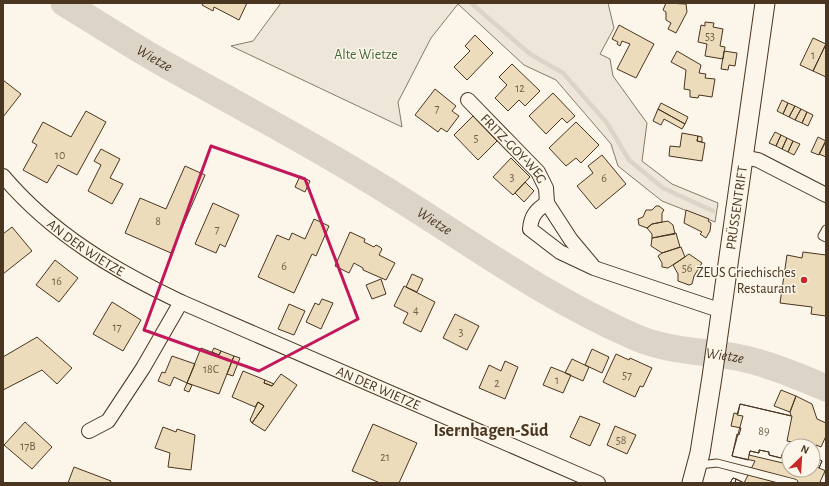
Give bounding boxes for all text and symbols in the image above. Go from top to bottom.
house number: 53 [705,30,715,42]
water label: Wietze [134,43,175,75]
park label: Alte Wietze [334,48,398,62]
house number: 1 [811,49,815,61]
house number: 12 [515,82,525,94]
house number: 7 [434,102,440,114]
street label: FRITZ-GOY-WEG [478,112,549,186]
house number: 5 [473,132,479,144]
house number: 10 [55,149,65,161]
street label: PRÜSSENTRIFT [723,165,750,251]
house number: 3 [510,171,515,183]
house number: 6 [601,172,607,184]
water label: Wietze [414,205,455,238]
house number: 8 [155,215,161,227]
street label: AN DER WIETZE [44,217,127,279]
house number: 7 [214,223,220,235]
house number: 6 [281,260,287,272]
house number: 56 [682,262,693,274]
place label: ZEUS Griechisches Restaurant [696,266,797,296]
house number: 16 [52,275,62,287]
marker: ZEUS Griechisches Restaurant [799,275,809,285]
house number: 4 [413,304,419,316]
house number: 17 [112,321,122,333]
house number: 3 [459,326,464,338]
water label: Wietze [705,346,746,367]
house number: 18C [203,363,219,375]
street label: AN DER WIETZE [334,364,422,413]
house number: 57 [622,369,632,381]
house number: 1 [555,374,559,386]
house number: 2 [494,377,500,389]
district label: Isernhagen-Süd [434,422,549,440]
house number: 89 [758,425,770,437]
house number: 58 [616,434,627,446]
north arrow [781,438,821,478]
house number: 17B [20,440,36,452]
text: N [799,443,811,456]
house number: 21 [380,451,390,463]

